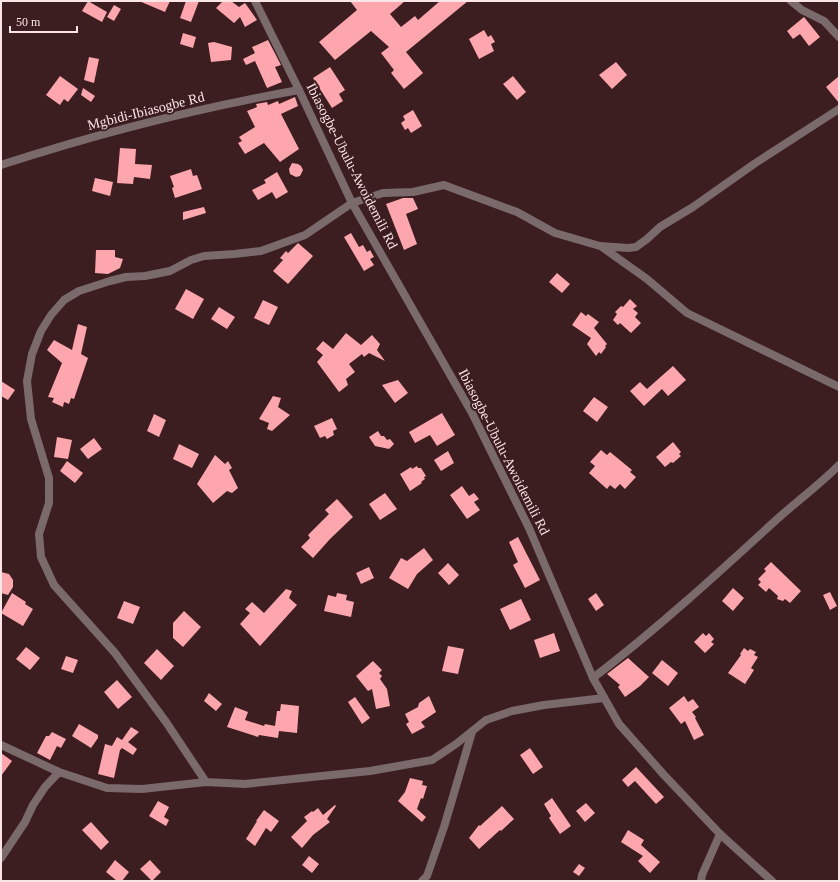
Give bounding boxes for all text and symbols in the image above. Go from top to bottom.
scale bar [10,8,77,34]
text: 50 m [16,15,41,29]
street label: Ibiasogbe-Ubulu-Awoidemili Rd [304,81,400,251]
street label: Mgbidi-Ibiasogbe Rd [86,89,206,133]
street label: Ibiasogbe-Ubulu-Awoidemili Rd [456,367,552,537]

